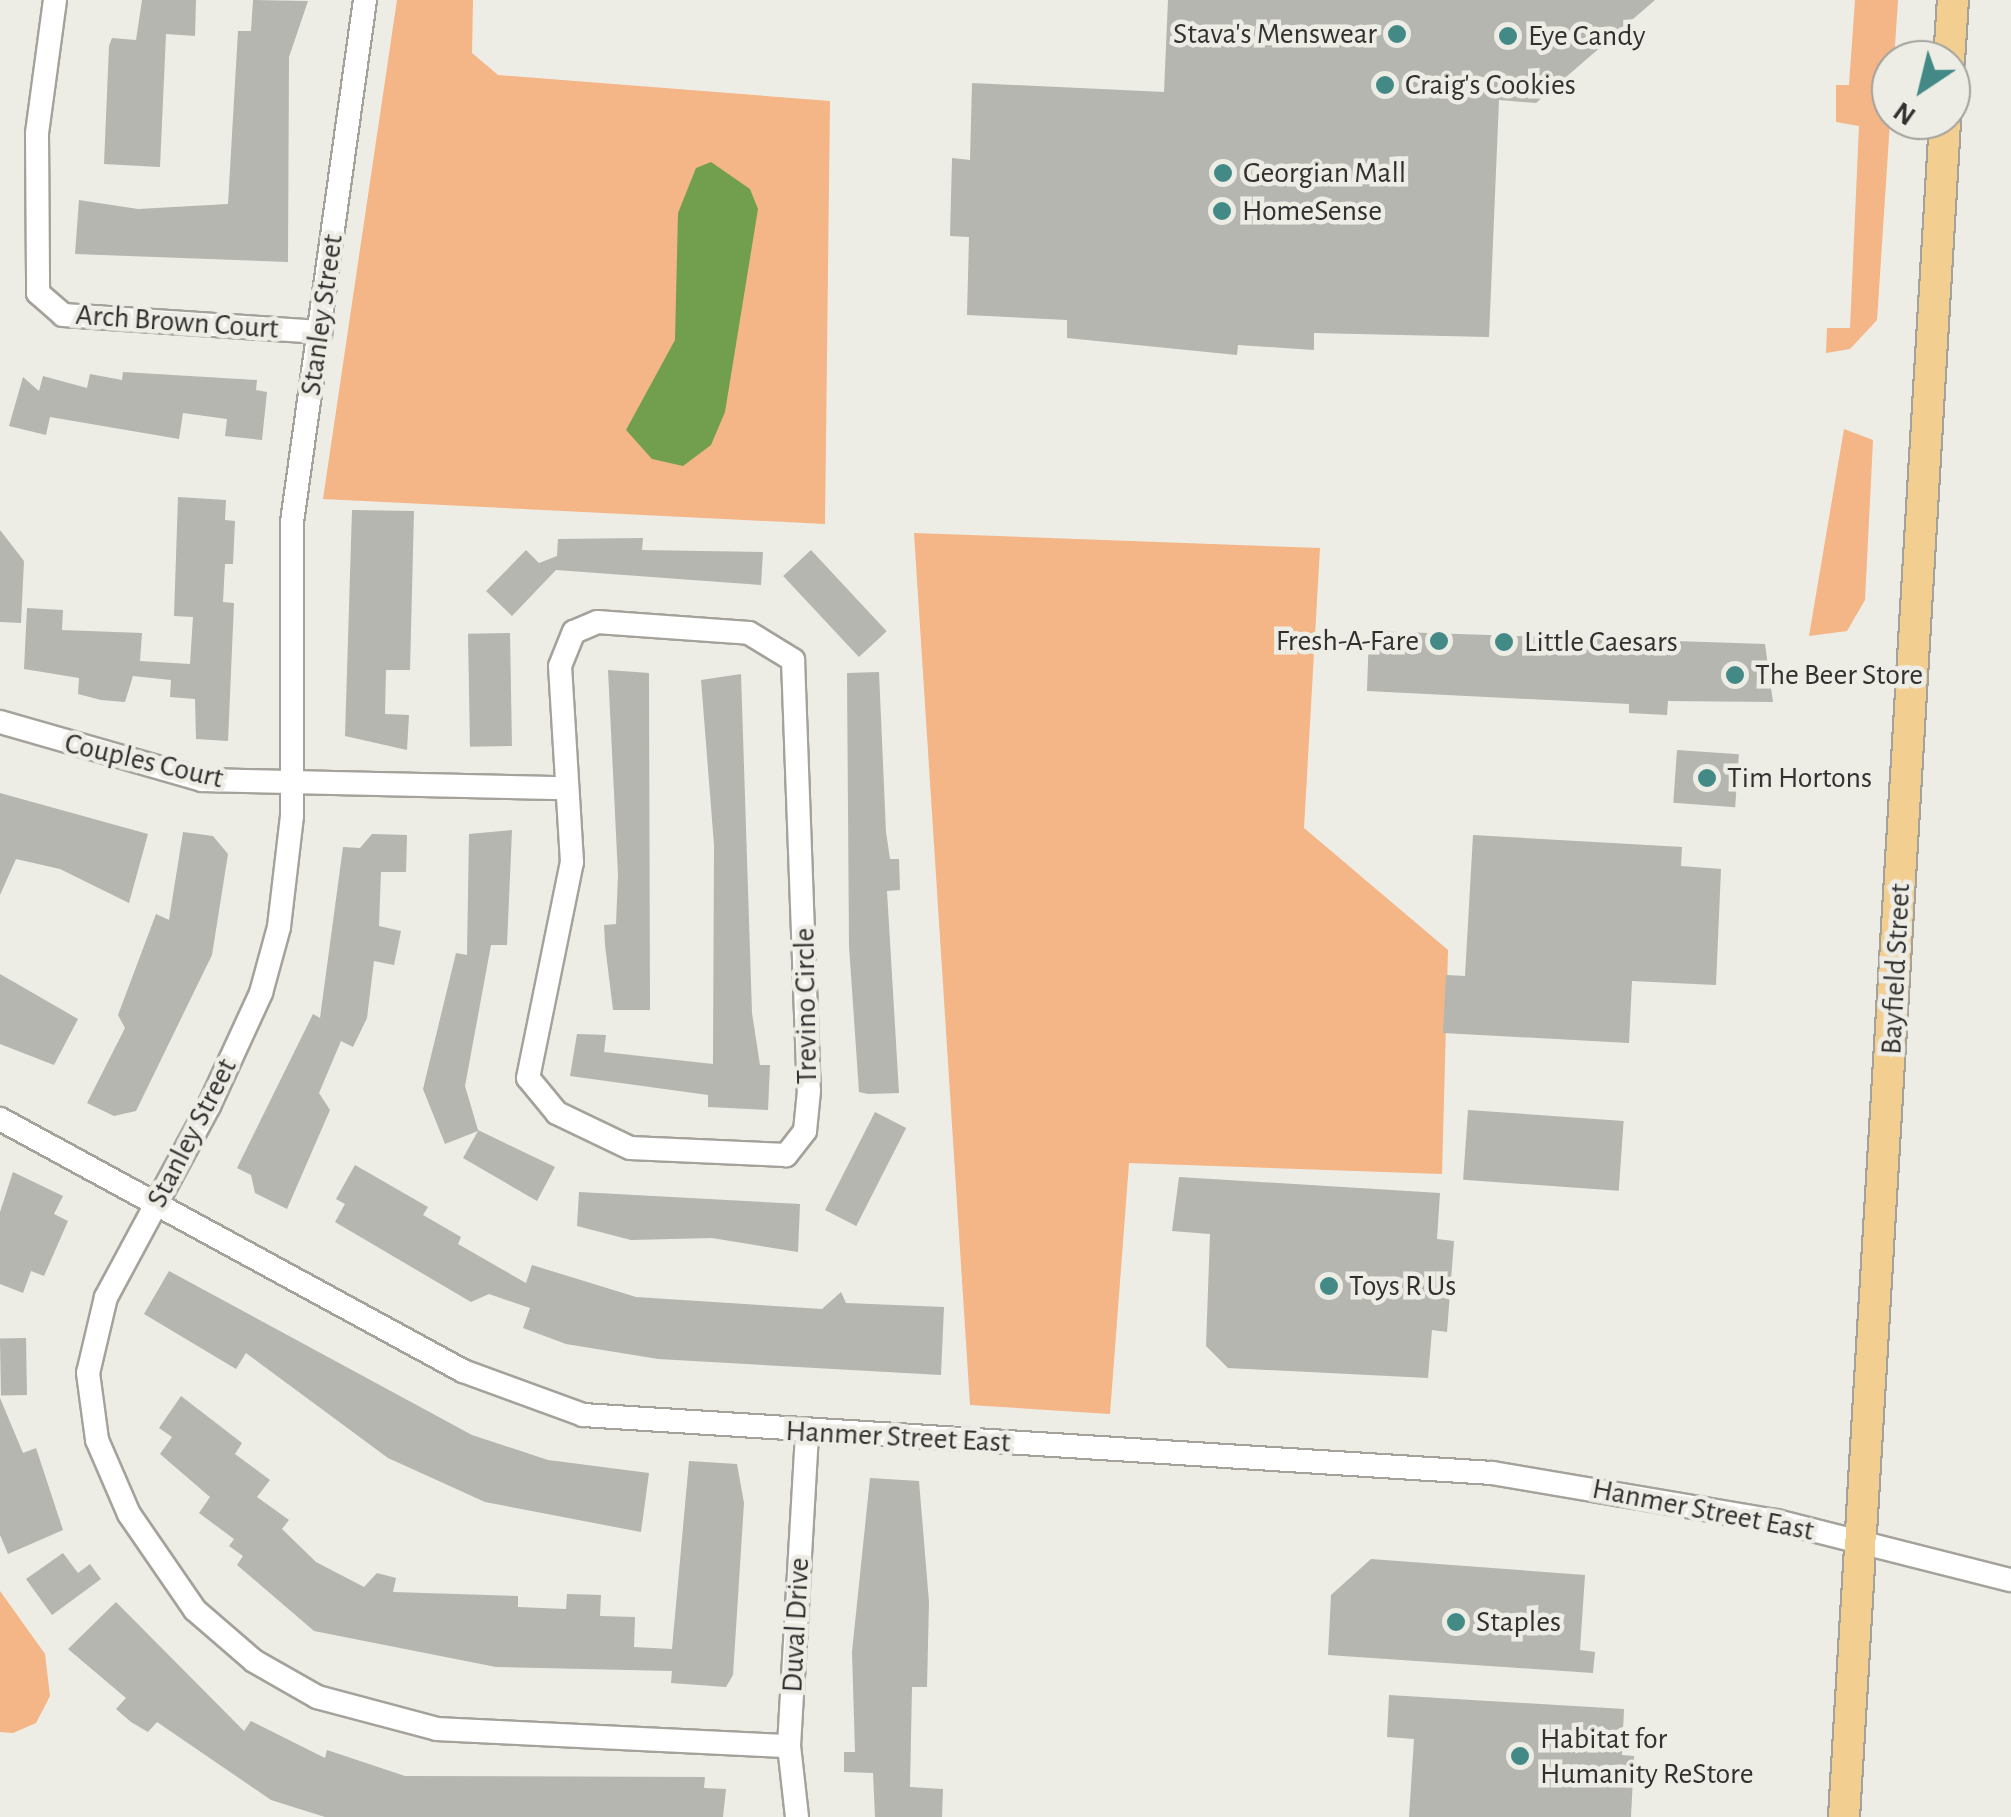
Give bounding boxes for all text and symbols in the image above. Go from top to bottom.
place label: Stava's Menswear [1173,16,1377,52]
place label: Eye Candy [1528,18,1646,54]
marker: Stava's Menswear [1386,23,1408,45]
marker: Eye Candy [1497,25,1519,47]
north arrow [1871,40,1971,140]
place label: Craig's Cookies [1405,67,1576,103]
marker: Craig's Cookies [1374,74,1396,96]
text: N [1889,96,1921,130]
place label: Georgian Mall [1243,155,1406,191]
marker: Georgian Mall [1212,162,1234,184]
place label: HomeSense [1242,193,1382,229]
marker: HomeSense [1211,200,1233,222]
street label: Stanley Street [293,232,351,398]
street label: Arch Brown Court [74,297,280,347]
place label: Fresh-A-Fare [1276,623,1419,659]
place label: Little Caesars [1524,624,1678,660]
marker: Fresh-A-Fare [1428,630,1450,652]
marker: Little Caesars [1493,631,1515,653]
place label: The Beer Store [1755,657,1923,693]
marker: The Beer Store [1724,664,1746,686]
street label: Couples Court [61,725,227,797]
place label: Tim Hortons [1727,760,1872,796]
marker: Tim Hortons [1696,767,1718,789]
street label: Bayfield Street [1874,882,1918,1056]
street label: Trevino Circle [787,927,825,1085]
street label: Stanley Street [139,1052,245,1214]
place label: Toys R Us [1349,1268,1456,1304]
marker: Toys R Us [1318,1275,1340,1297]
street label: Hanmer Street East [785,1413,1011,1461]
street label: Hanmer Street East [1589,1471,1817,1549]
street label: Duval Drive [774,1557,818,1693]
place label: Staples [1476,1604,1561,1640]
marker: Staples [1445,1611,1467,1633]
place label: Habitat for Humanity ReStore [1540,1721,1753,1792]
marker: Habitat for Humanity ReStore [1509,1745,1531,1767]

